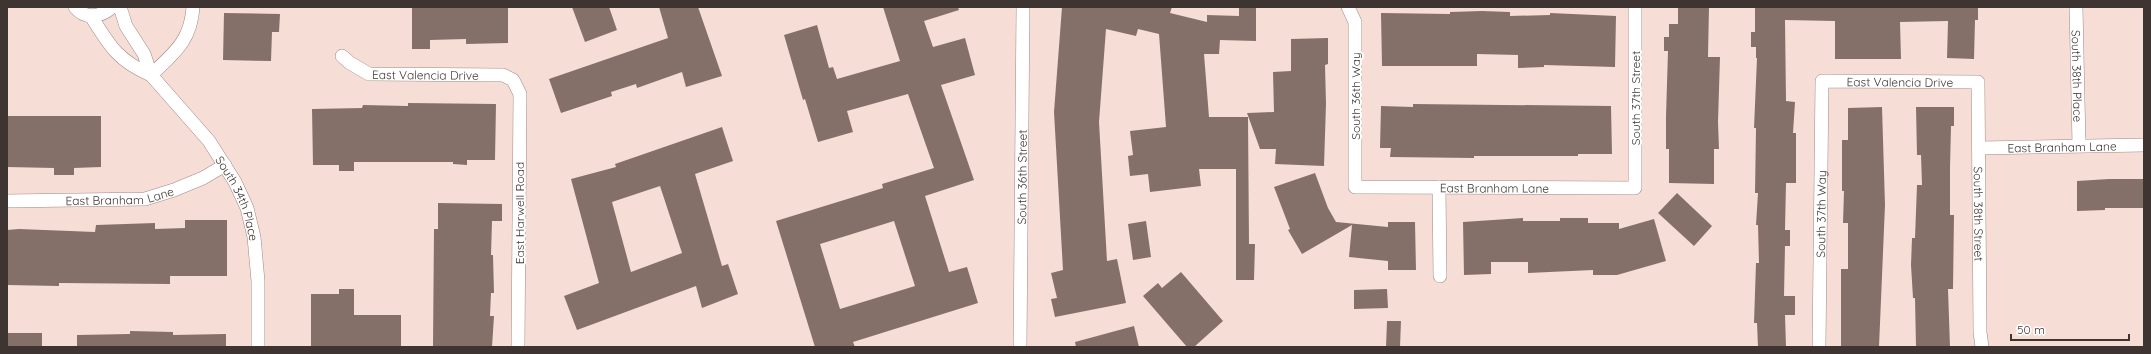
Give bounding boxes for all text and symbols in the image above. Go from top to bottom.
street label: South 38th Place [2069,30,2086,122]
street label: South 37th Street [1628,51,1643,145]
street label: South 36th Way [1348,52,1363,140]
street label: East Valencia Drive [372,67,479,82]
street label: East Valencia Drive [1847,74,1954,89]
street label: South 36th Street [1014,130,1029,224]
street label: East Branham Lane [2007,138,2117,155]
street label: South 34th Place [213,153,262,242]
street label: East Harwell Road [512,162,527,264]
street label: South 38th Street [1971,167,1987,261]
street label: South 37th Way [1813,170,1828,258]
street label: East Branham Lane [1440,180,1549,195]
street label: East Branham Lane [65,183,176,208]
scale bar [2011,316,2129,342]
text: 50 m [2017,322,2045,337]

